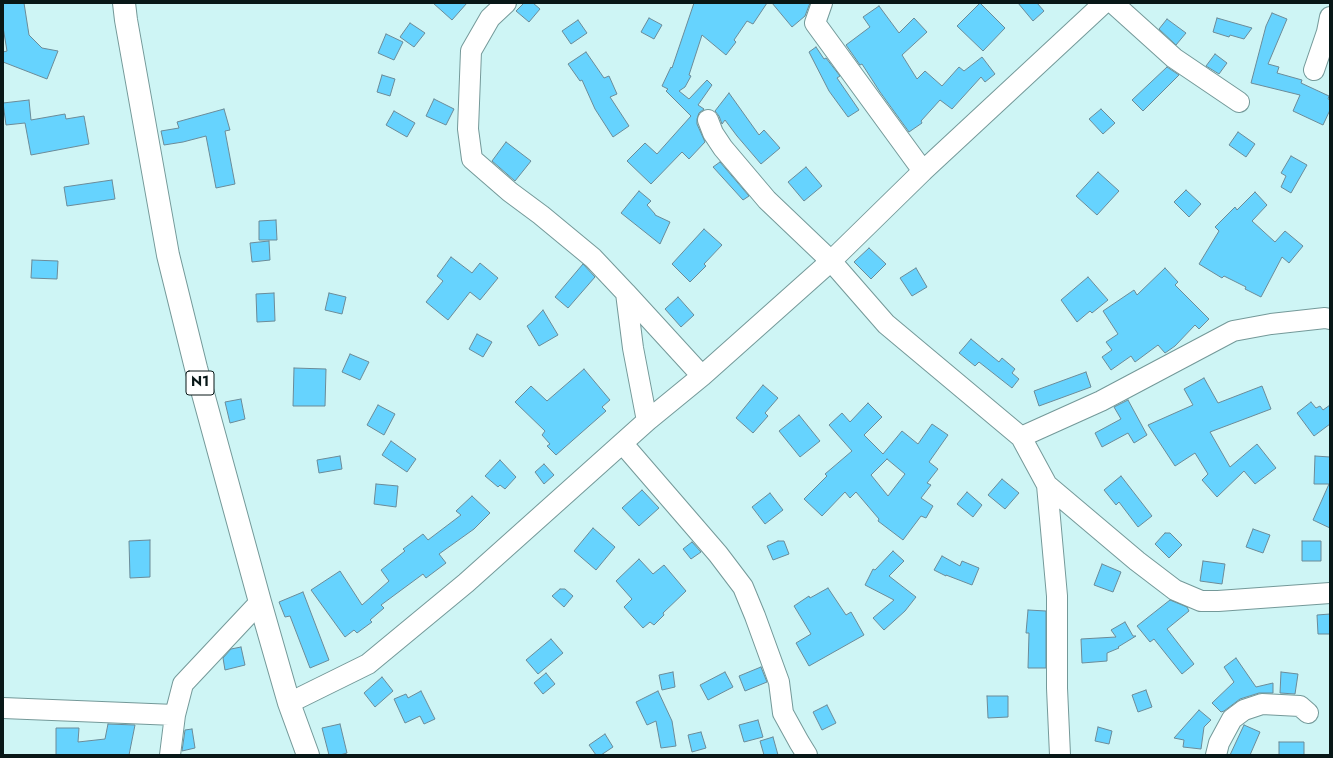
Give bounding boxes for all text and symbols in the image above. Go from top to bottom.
road number: N1 [186,371,214,395]

